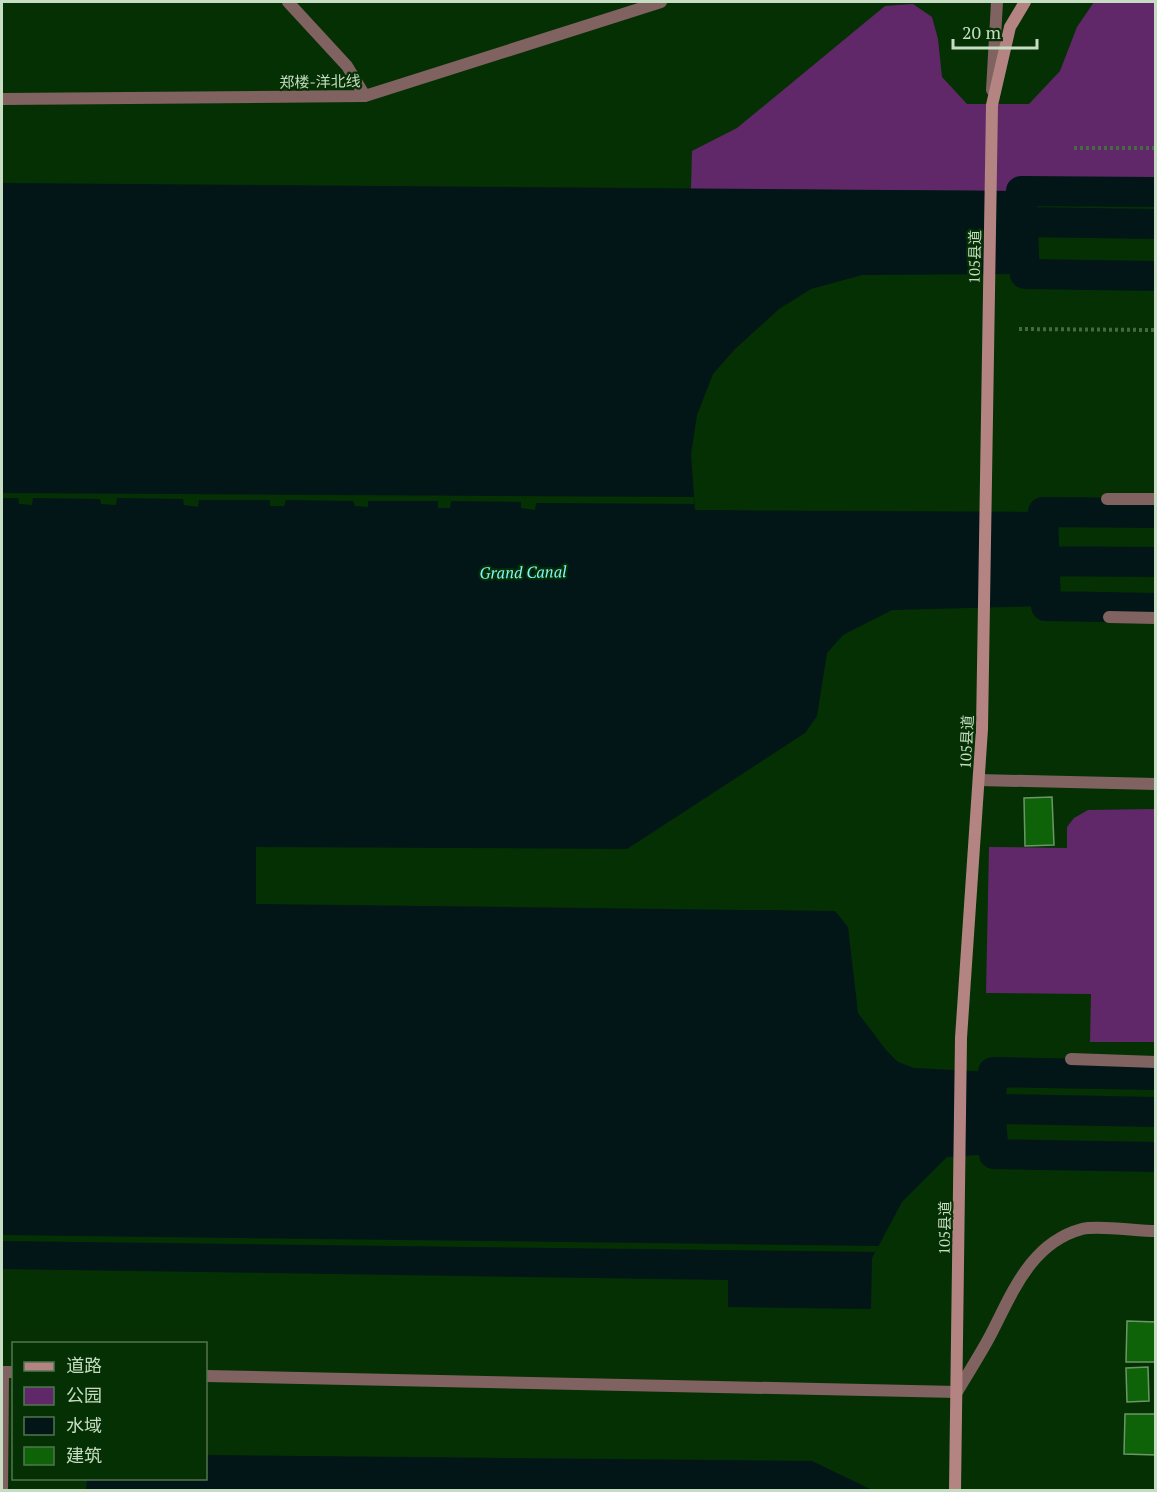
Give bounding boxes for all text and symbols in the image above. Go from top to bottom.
scale bar [953,12,1037,50]
text: 20 m [962,20,1002,44]
street label: 郑楼-洋北线 [279,70,361,92]
street label: 105县道 [964,230,984,284]
water label: Grand Canal [479,560,567,584]
street label: 105县道 [955,715,977,769]
street label: 105县道 [934,1201,954,1255]
legend [12,1342,207,1480]
text: 道路 [66,1353,102,1377]
text: 公园 [66,1383,102,1407]
text: 水域 [66,1413,102,1437]
text: 建筑 [66,1443,102,1467]

